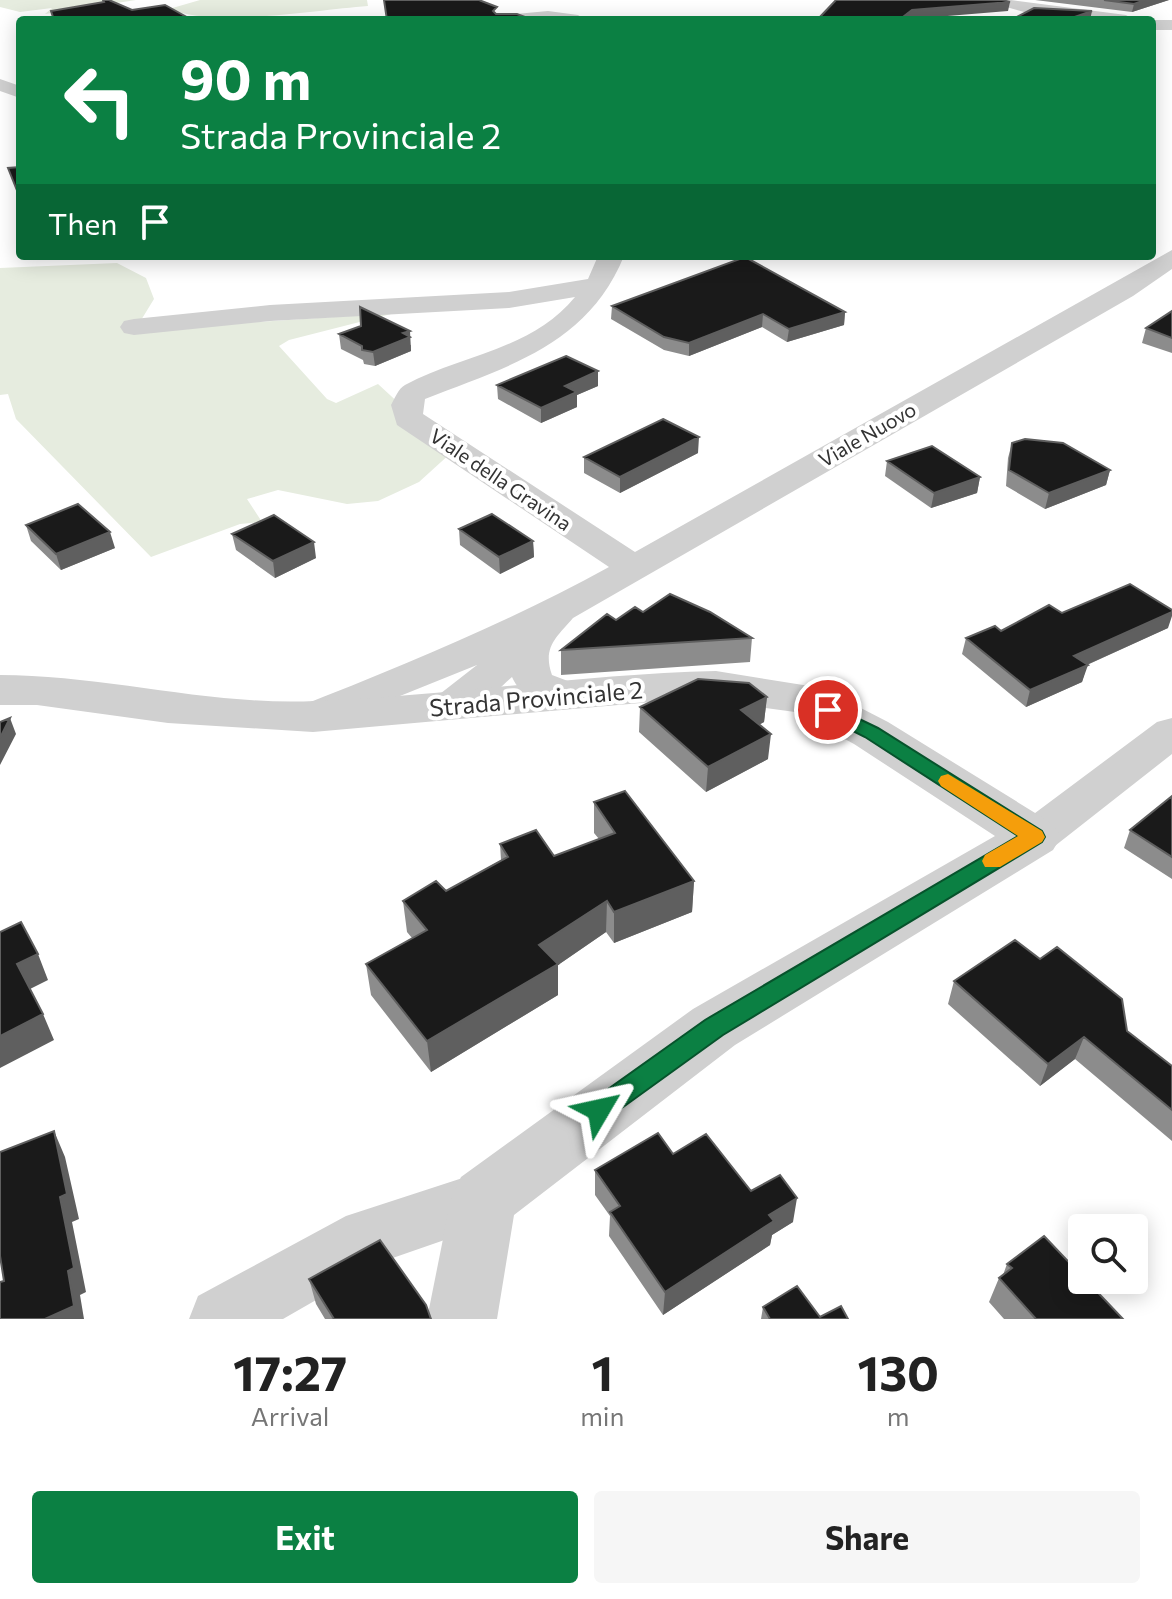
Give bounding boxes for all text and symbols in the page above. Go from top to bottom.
text: 90 m [180,43,311,112]
icon: left [48,48,152,152]
text: Strada Provinciale 2 [180,112,501,156]
icon: arrive [133,200,177,244]
text: Then [48,204,117,241]
street label: Viale Nuovo [814,396,920,472]
street label: Viale della Gravina [426,423,576,535]
street label: Strada Provinciale 2 [428,674,644,722]
pin [794,676,862,744]
icon: arrive [806,688,850,732]
position arrow [557,1068,641,1152]
map controls [1068,1214,1148,1294]
button: search [1068,1214,1148,1294]
text: 17:27 [233,1342,347,1401]
text: 1 [591,1342,613,1401]
text: 130 [857,1342,939,1401]
text: Arrival [251,1400,329,1431]
text: min [580,1400,624,1431]
text: m [887,1400,910,1431]
button: Exit [32,1491,578,1583]
button: Share [594,1491,1140,1583]

